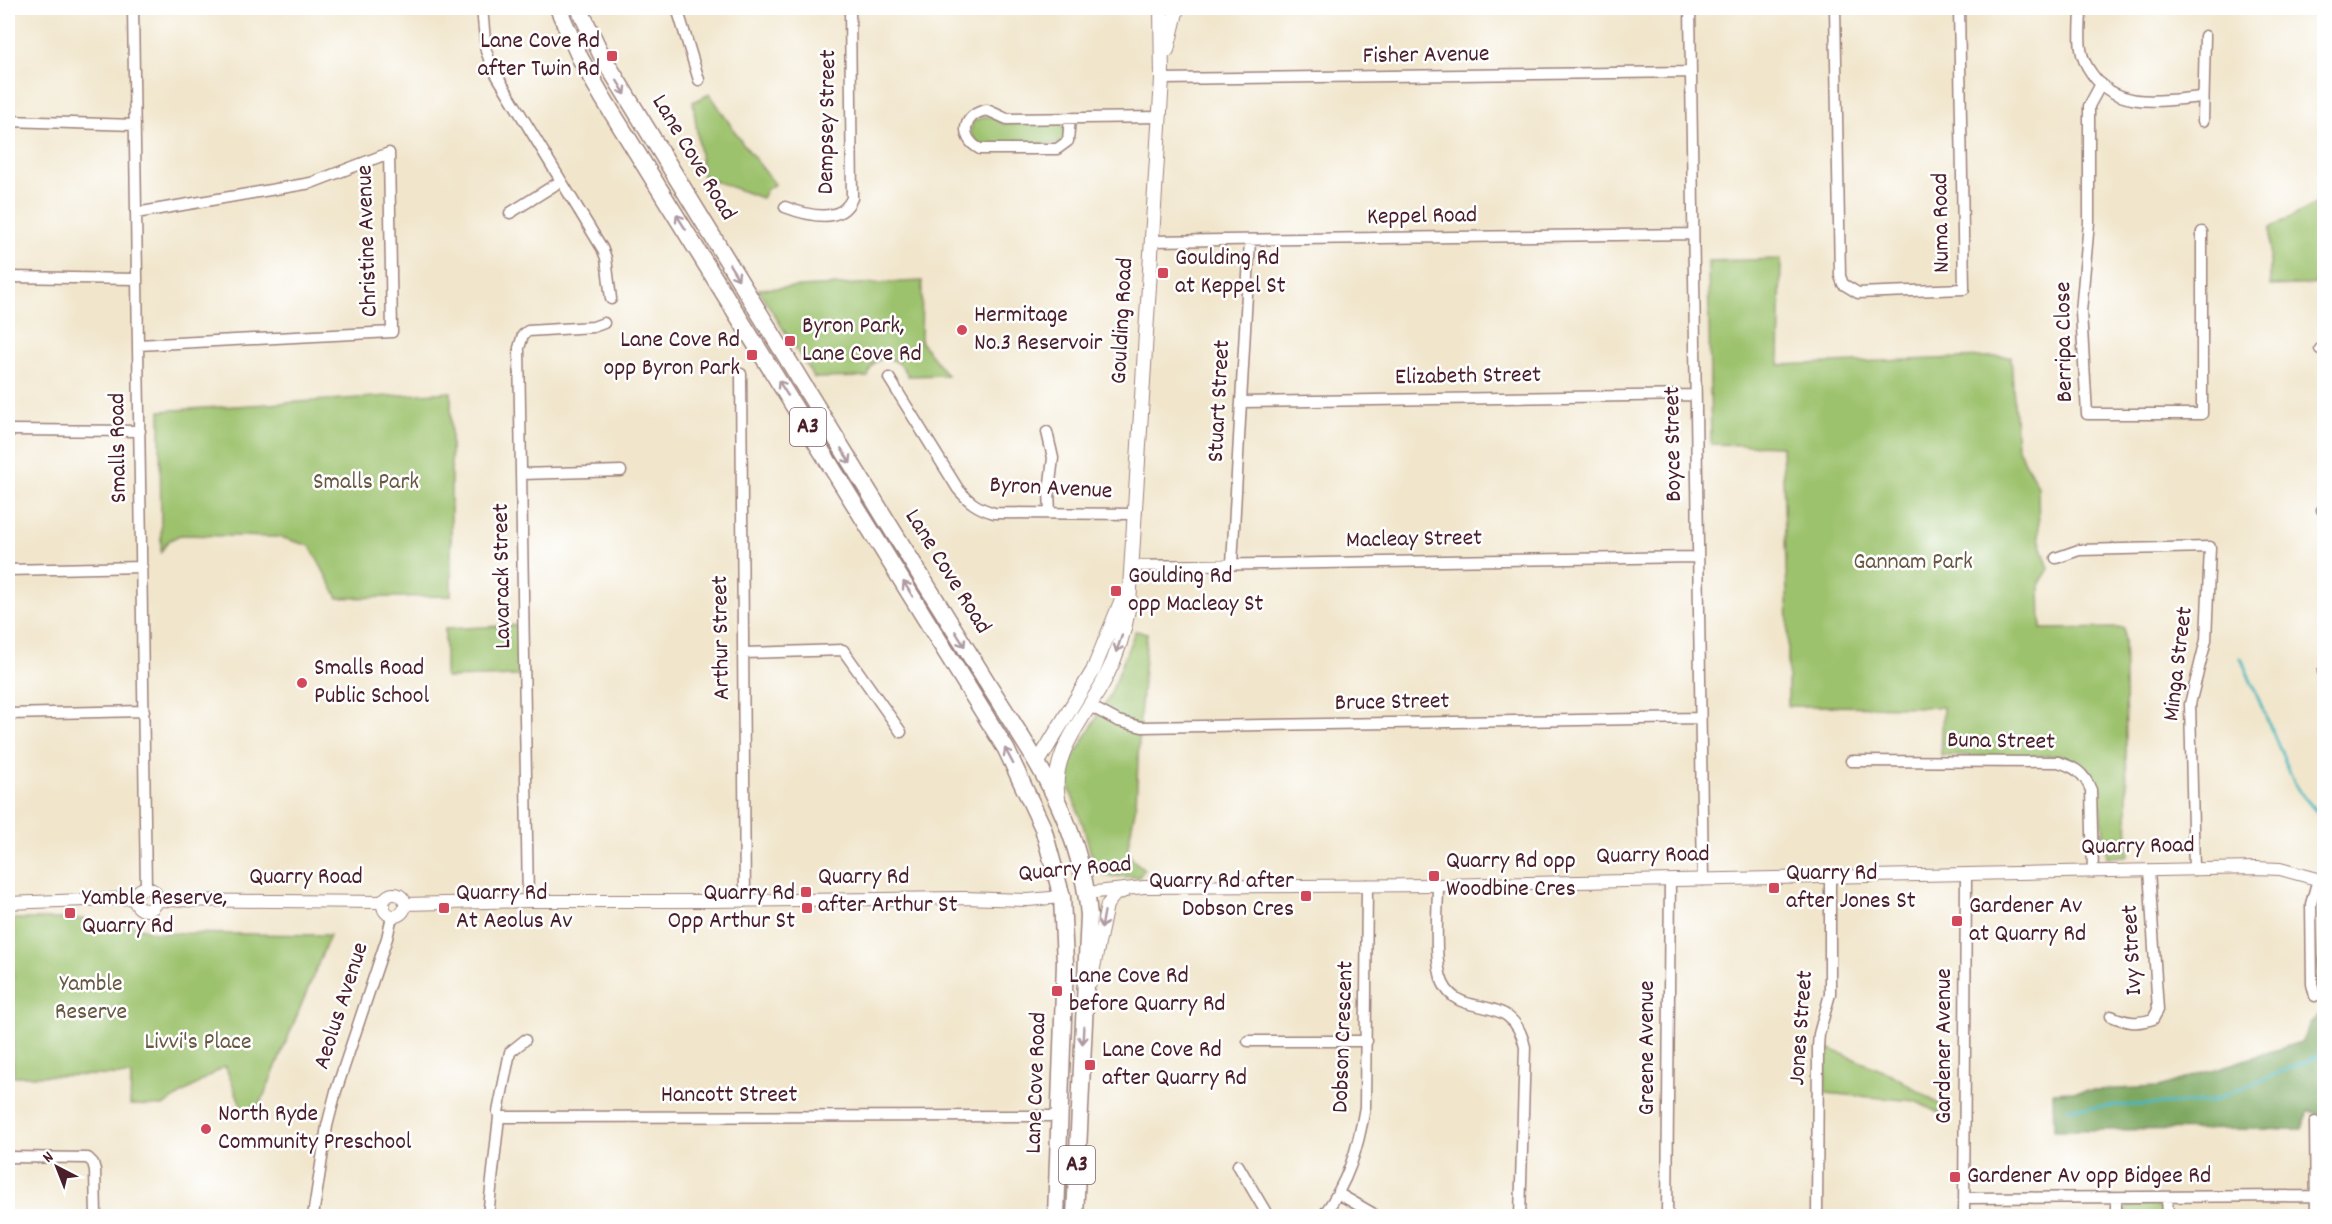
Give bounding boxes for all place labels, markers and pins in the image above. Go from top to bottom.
place label: Lane Cove Rd after Twin Rd [478,25,600,87]
marker: Lane Cove Rd after Twin Rd [605,49,619,63]
place label: Goulding Rd at Keppel St [1175,242,1286,304]
marker: Goulding Rd at Keppel St [1156,266,1170,280]
place label: Hermitage No.3 Reservoir [974,299,1103,361]
place label: Byron Park, Lane Cove Rd [802,310,922,372]
marker: Hermitage No.3 Reservoir [955,323,969,337]
place label: Lane Cove Rd opp Byron Park [604,324,740,386]
marker: Byron Park, Lane Cove Rd [783,334,797,348]
marker: Lane Cove Rd opp Byron Park [745,348,759,362]
place label: Goulding Rd opp Macleay St [1128,560,1264,622]
marker: Goulding Rd opp Macleay St [1109,584,1123,598]
place label: Smalls Road Public School [314,652,429,714]
marker: Smalls Road Public School [295,676,309,690]
place label: Quarry Rd opp Woodbine Cres [1446,845,1576,907]
place label: Quarry Rd after Jones St [1786,857,1916,919]
place label: Quarry Rd after Arthur St [818,861,958,923]
place label: Quarry Rd after Dobson Cres [1149,865,1294,927]
marker: Quarry Rd opp Woodbine Cres [1427,869,1441,883]
place label: Quarry Rd At Aeolus Av [456,877,573,939]
place label: Quarry Rd Opp Arthur St [668,877,795,939]
marker: Quarry Rd after Jones St [1767,881,1781,895]
place label: Yamble Reserve, Quarry Rd [82,882,228,944]
marker: Quarry Rd after Arthur St [799,885,813,899]
marker: Quarry Rd after Dobson Cres [1299,889,1313,903]
place label: Gardener Av at Quarry Rd [1969,890,2086,952]
marker: Quarry Rd At Aeolus Av [437,901,451,915]
marker: Quarry Rd Opp Arthur St [800,901,814,915]
marker: Yamble Reserve, Quarry Rd [63,906,77,920]
marker: Gardener Av at Quarry Rd [1950,914,1964,928]
place label: Lane Cove Rd before Quarry Rd [1069,960,1226,1022]
marker: Lane Cove Rd before Quarry Rd [1050,984,1064,998]
place label: Lane Cove Rd after Quarry Rd [1102,1034,1247,1096]
marker: Lane Cove Rd after Quarry Rd [1083,1058,1097,1072]
place label: North Ryde Community Preschool [218,1098,412,1160]
marker: North Ryde Community Preschool [199,1122,213,1136]
place label: Gardener Av opp Bidgee Rd [1967,1160,2211,1194]
marker: Gardener Av opp Bidgee Rd [1948,1170,1962,1184]

